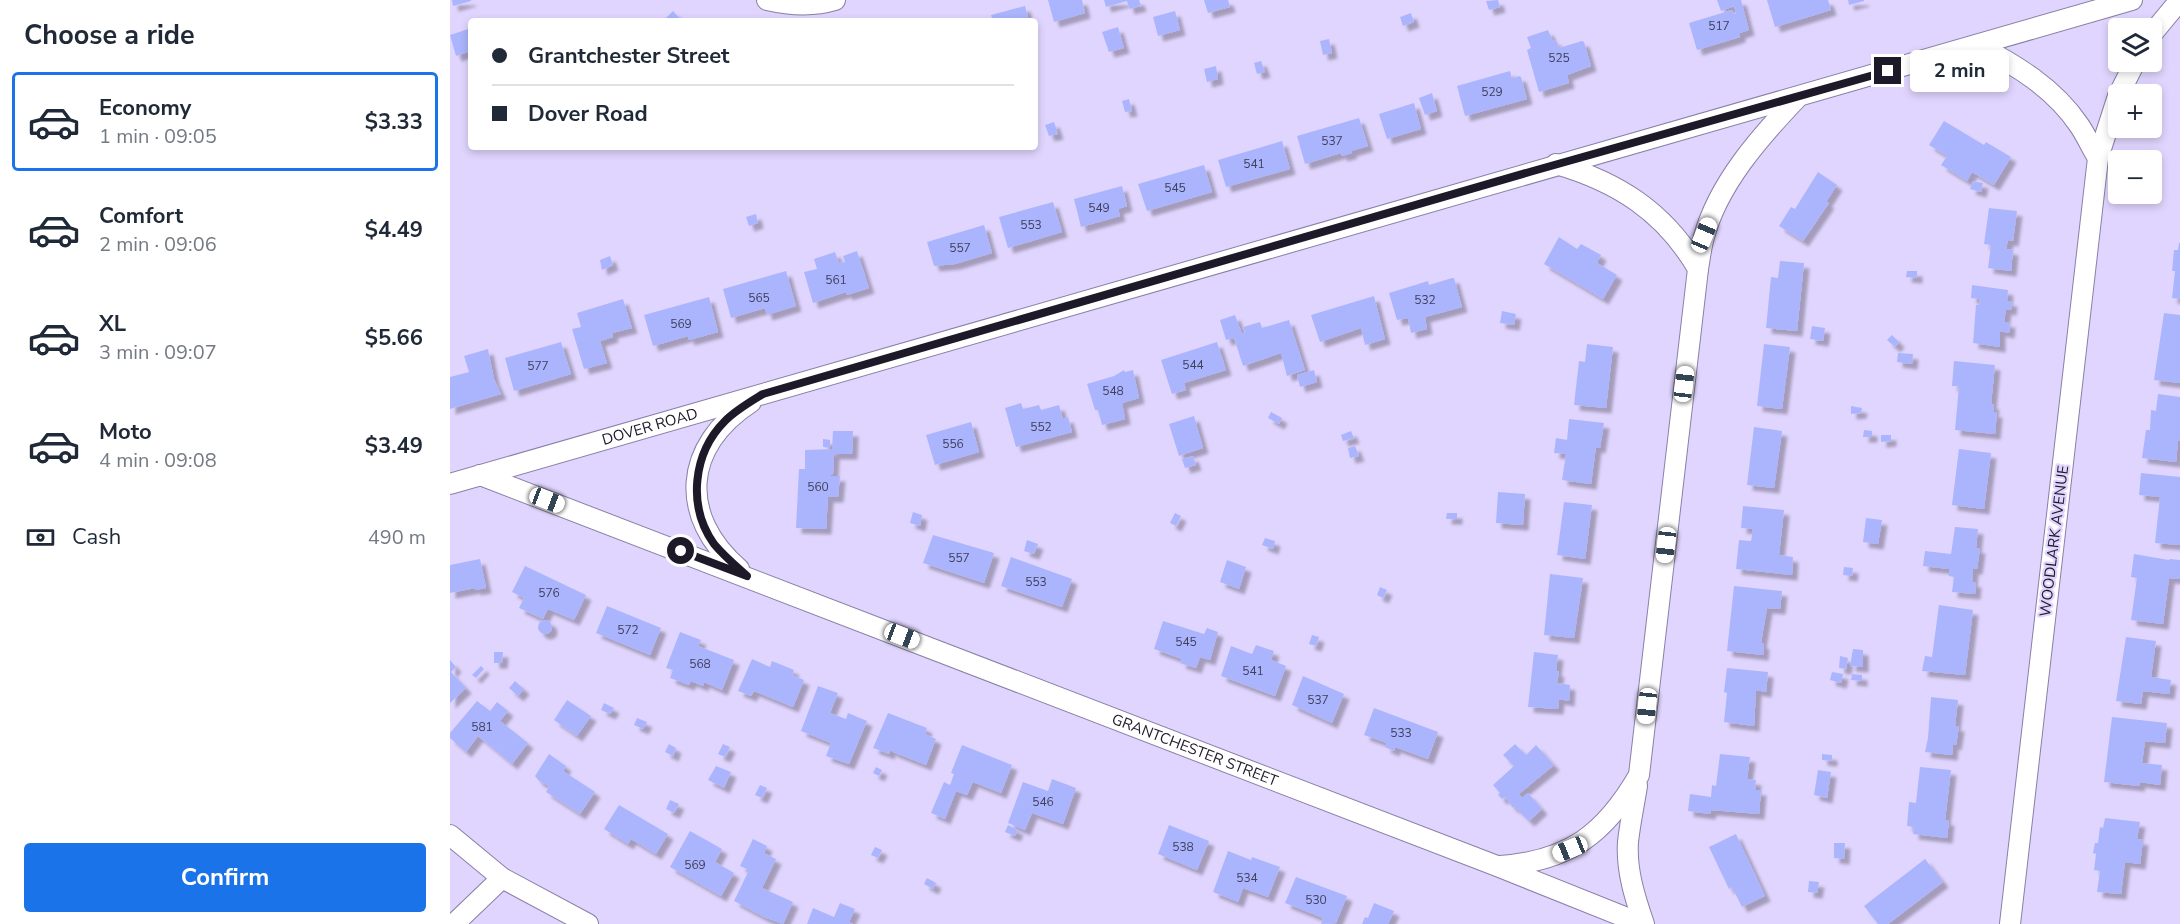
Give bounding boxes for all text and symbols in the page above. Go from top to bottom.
text: Choose a ride [24,17,195,54]
house number: 517 [1708,18,1730,34]
map controls [2108,18,2162,204]
button: layers [2108,18,2162,72]
text: Grantchester Street [528,41,730,71]
house number: 525 [1548,50,1570,66]
callout: 2 min [1909,50,2008,92]
route end [1874,57,1901,84]
text: 2 min [1934,57,1985,84]
house number: 529 [1481,84,1503,100]
button: + [2108,84,2162,138]
text: Economy [99,93,191,123]
icon: car [27,95,81,149]
text: Dover Road [528,99,648,129]
text: $3.33 [365,107,423,137]
text: 1 min · 09:05 [99,123,217,150]
house number: 537 [1321,133,1343,149]
button: − [2108,150,2162,204]
house number: 541 [1243,156,1265,172]
house number: 545 [1164,180,1186,196]
house number: 549 [1088,200,1110,216]
text: Comfort [99,201,183,231]
icon: car [27,203,81,257]
text: $4.49 [365,215,423,245]
car [1689,215,1719,255]
house number: 553 [1020,217,1042,233]
text: 2 min · 09:06 [99,231,217,258]
house number: 557 [949,240,971,256]
house number: 561 [825,272,847,288]
house number: 565 [748,290,770,306]
house number: 532 [1414,292,1436,308]
text: XL [99,309,126,339]
icon: car [27,311,81,365]
house number: 569 [670,316,692,332]
text: $5.66 [365,323,423,353]
text: 3 min · 09:07 [99,339,217,366]
house number: 544 [1182,357,1204,373]
house number: 577 [527,358,549,374]
car [1673,365,1695,403]
house number: 548 [1102,383,1124,399]
street label: DOVER ROAD [600,403,700,450]
text: Moto [99,417,152,447]
icon: car [27,419,81,473]
house number: 552 [1030,419,1052,435]
text: $3.49 [365,431,423,461]
house number: 556 [942,436,964,452]
text: 4 min · 09:08 [99,447,217,474]
street label: WOODLARK AVENUE [2035,464,2073,618]
house number: 560 [807,479,829,495]
car [527,485,567,515]
icon: cash [24,521,57,554]
text: Cash [72,522,121,552]
text: 490 m [368,524,426,551]
car [1655,526,1677,564]
route start [667,537,694,564]
house number: 557 [948,550,970,566]
house number: 553 [1025,574,1047,590]
house number: 576 [538,585,560,601]
car [882,621,922,651]
house number: 572 [617,622,639,638]
house number: 545 [1175,634,1197,650]
house number: 568 [689,656,711,672]
house number: 541 [1242,663,1264,679]
car [1636,687,1658,725]
house number: 537 [1307,692,1329,708]
street label: GRANTCHESTER STREET [1109,709,1281,791]
house number: 581 [471,719,493,735]
house number: 533 [1390,725,1412,741]
house number: 546 [1032,794,1054,810]
car [1550,834,1590,864]
house number: 538 [1172,839,1194,855]
button: Confirm [24,843,426,912]
house number: 569 [684,857,706,873]
house number: 534 [1236,870,1258,886]
house number: 530 [1305,892,1327,908]

